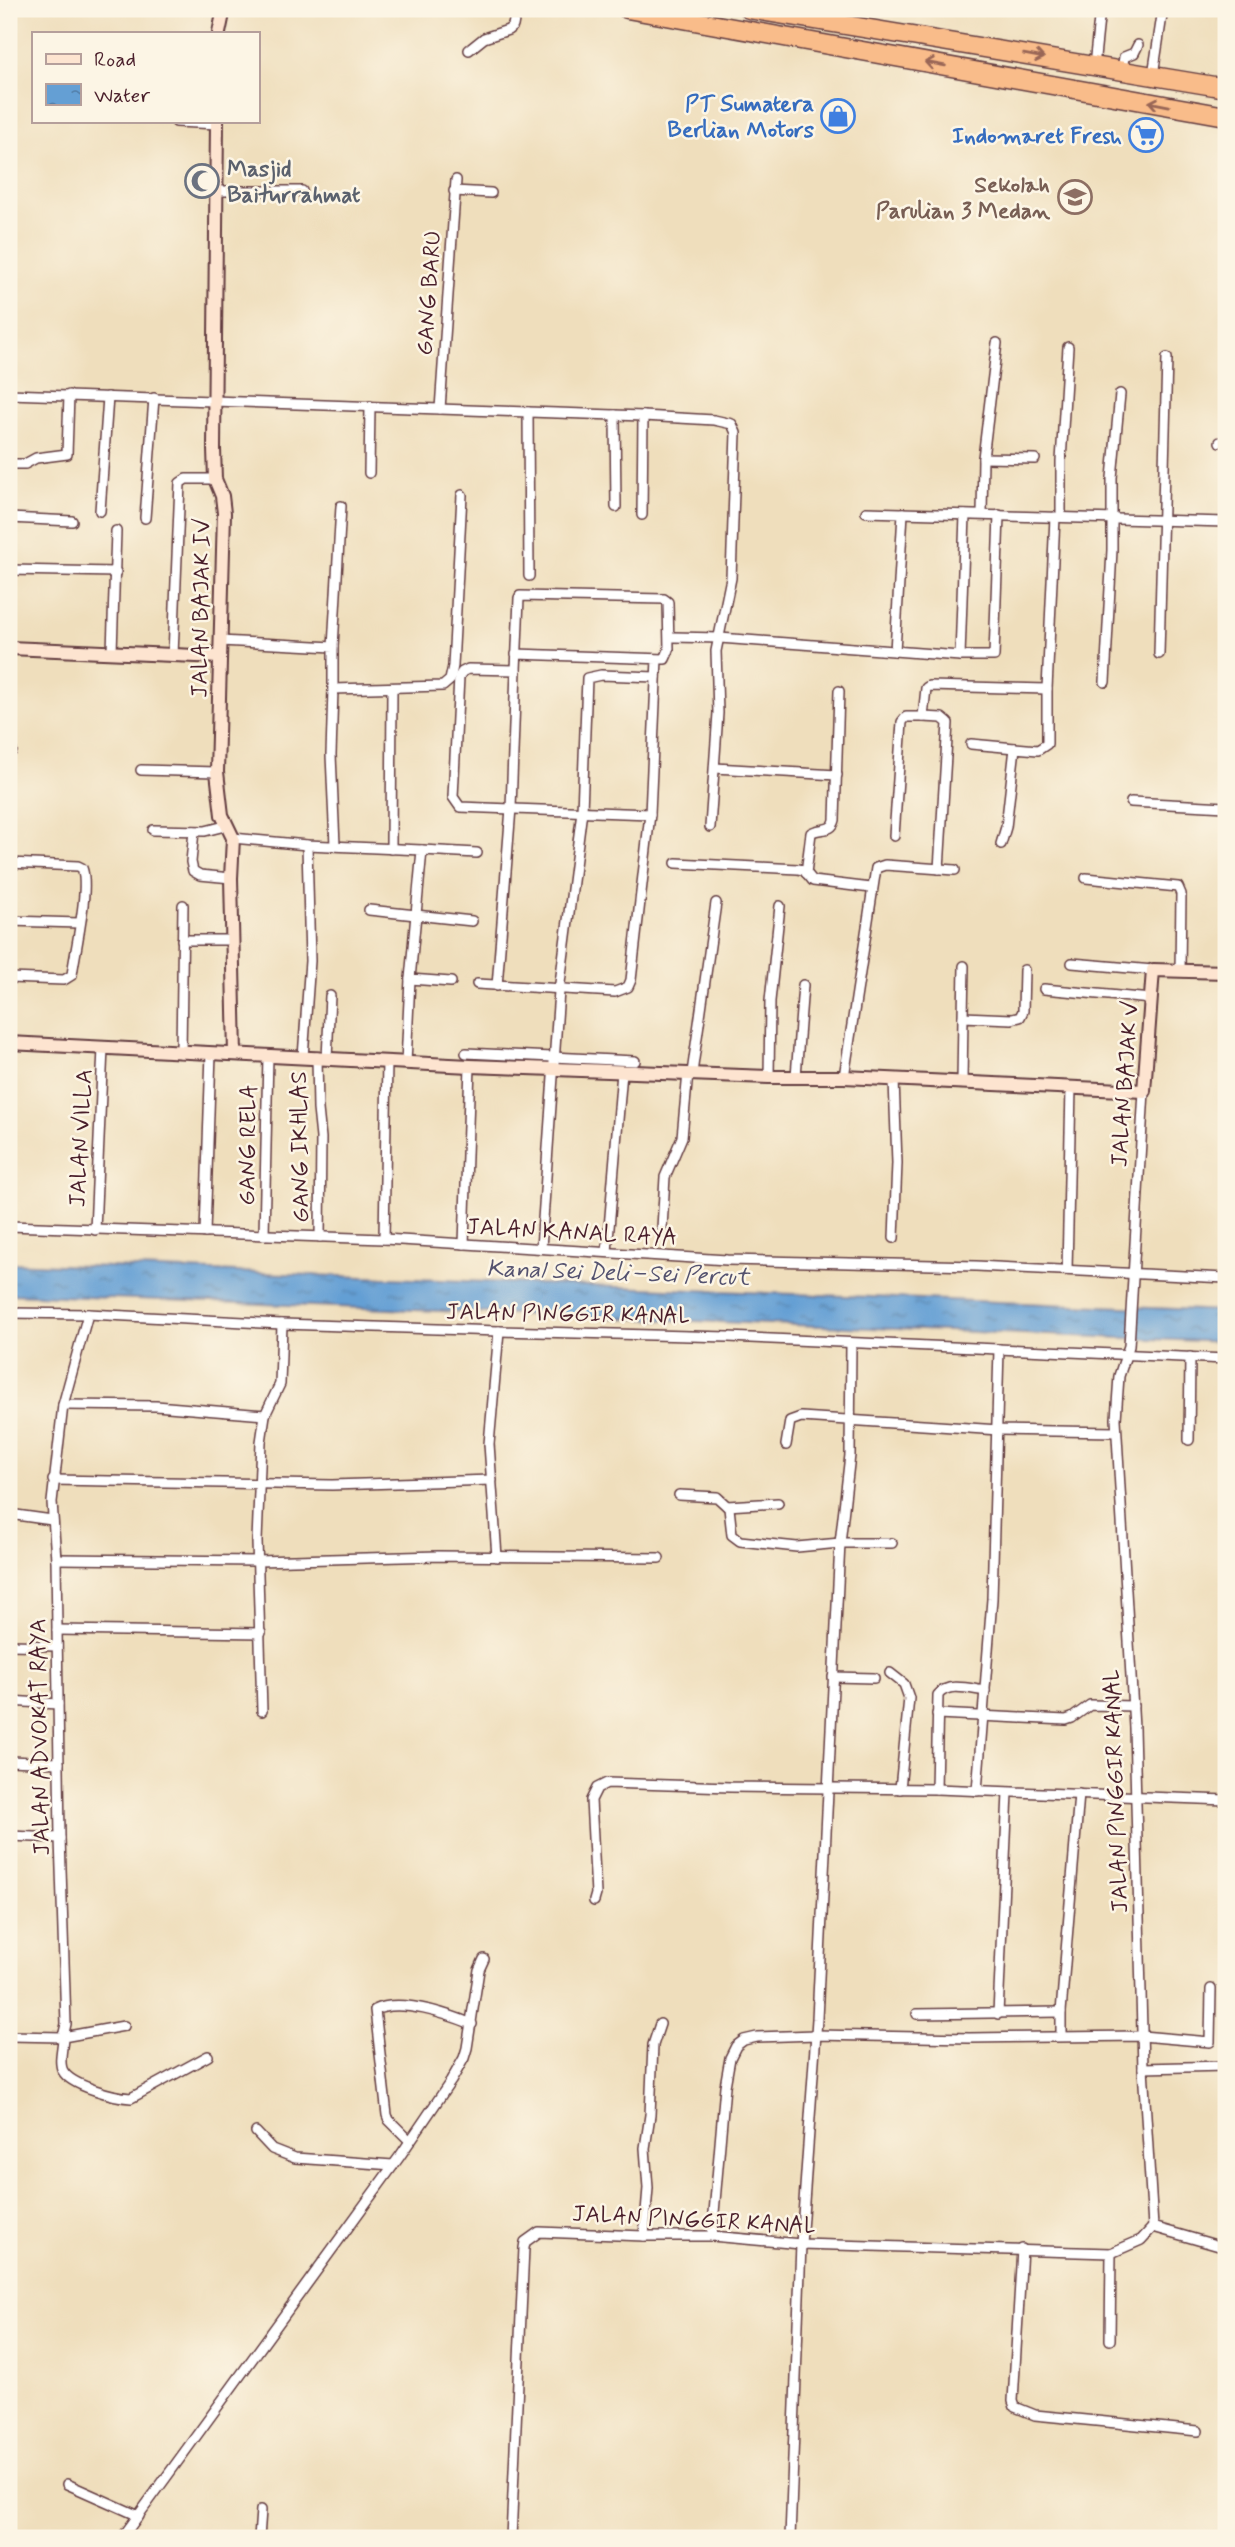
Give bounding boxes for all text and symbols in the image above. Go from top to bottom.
legend [32,32,259,122]
text: Road [94,46,136,74]
one-way arrow [1022,50,1045,63]
one-way arrow [924,57,947,71]
text: Water [94,82,150,110]
place label: PT Sumatera Berlian Motors [667,90,815,146]
shop icon: PT Sumatera Berlian Motors [819,97,857,135]
one-way arrow [1148,97,1171,110]
supermarket icon: Indomaret Fresh [1127,116,1165,154]
place label: Indomaret Fresh [952,122,1122,152]
place label: Masjid Baiturrahmat [227,155,361,211]
mosque icon: Masjid Baiturrahmat [183,162,221,200]
place label: Sekolah Parulian 3 Medan [876,171,1051,227]
school or university icon: Sekolah Parulian 3 Medan [1056,178,1094,216]
street label: GANG BARU [411,230,449,357]
street label: JALAN BAJAK IV [185,518,219,698]
street label: JALAN BAJAK V [1105,1000,1147,1168]
street label: JALAN VILLA [63,1068,101,1208]
street label: GANG IKHLAS [285,1071,317,1223]
street label: GANG RELA [233,1084,265,1206]
street label: JALAN KANAL RAYA [466,1212,678,1254]
water label: Kanal Sei Deli–Sei Percut [486,1253,752,1294]
street label: JALAN PINGGIR KANAL [446,1298,690,1332]
street label: JALAN ADVOKAT RAYA [24,1618,58,1856]
street label: JALAN PINGGIR KANAL [1098,1668,1136,1913]
street label: JALAN PINGGIR KANAL [571,2200,817,2242]

